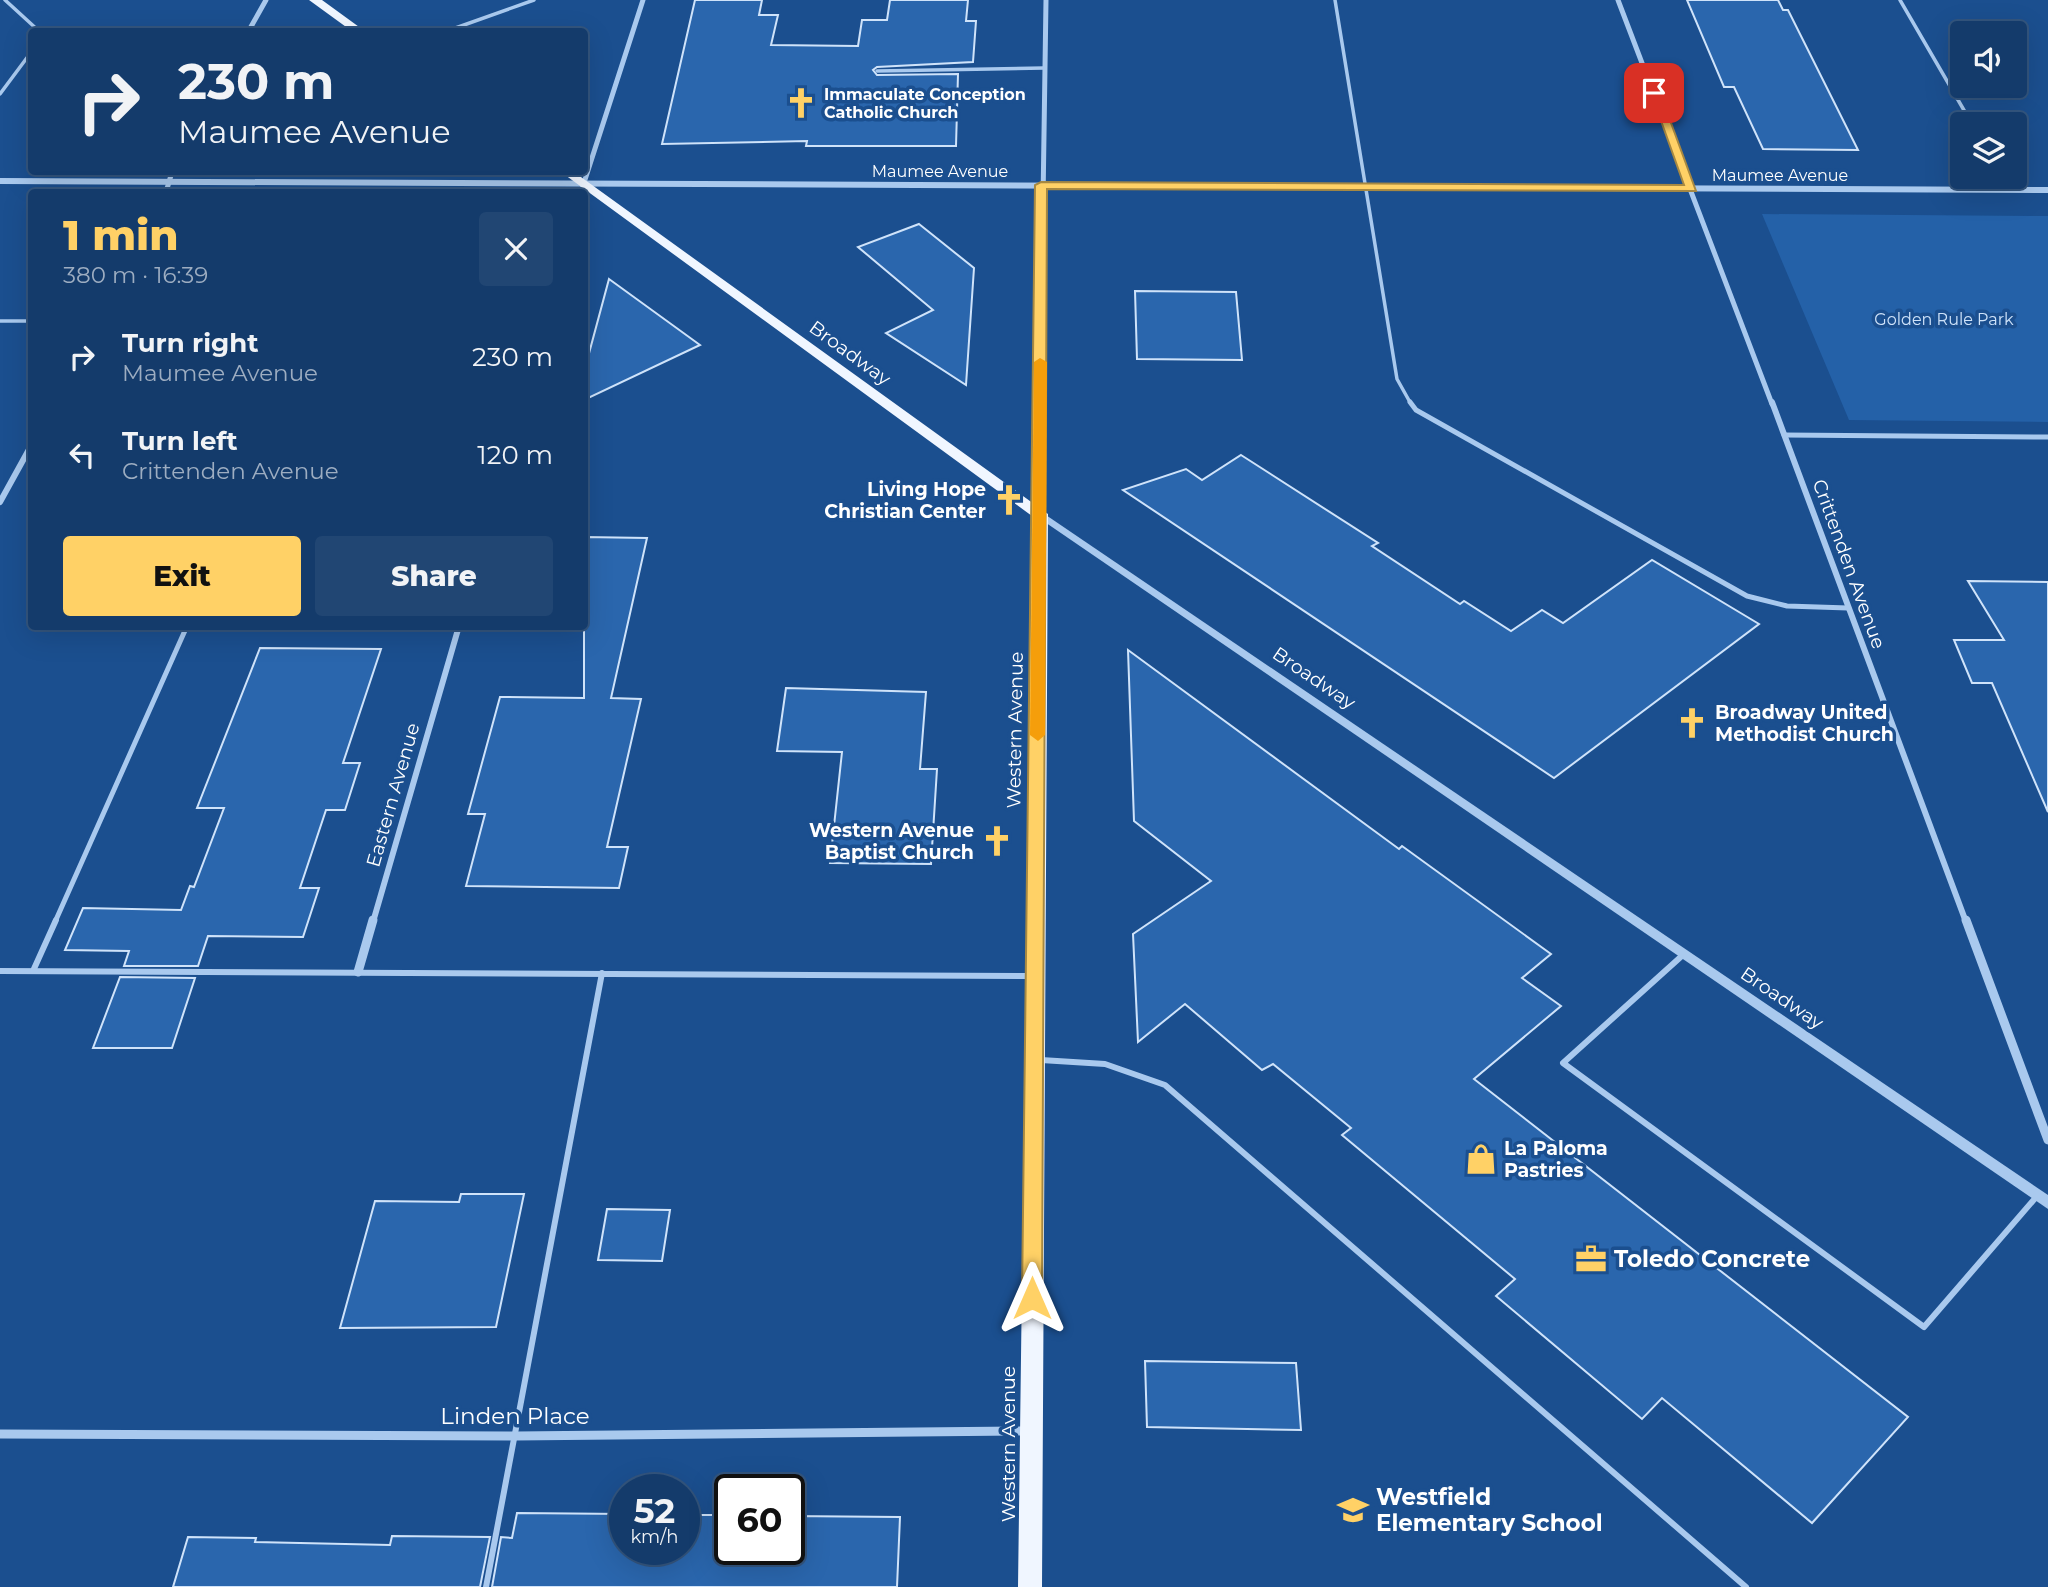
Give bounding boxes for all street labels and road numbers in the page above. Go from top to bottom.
street label: Maumee Avenue [872,162,1008,181]
street label: Maumee Avenue [1712,166,1848,185]
street label: Broadway [805,316,896,391]
street label: Crittenden Avenue [1808,476,1890,652]
street label: Broadway [1268,642,1360,715]
street label: Western Avenue [1002,651,1028,809]
street label: Eastern Avenue [361,720,425,870]
street label: Broadway [1736,962,1828,1035]
street label: Western Avenue [997,1366,1020,1522]
street label: Linden Place [440,1402,590,1430]

